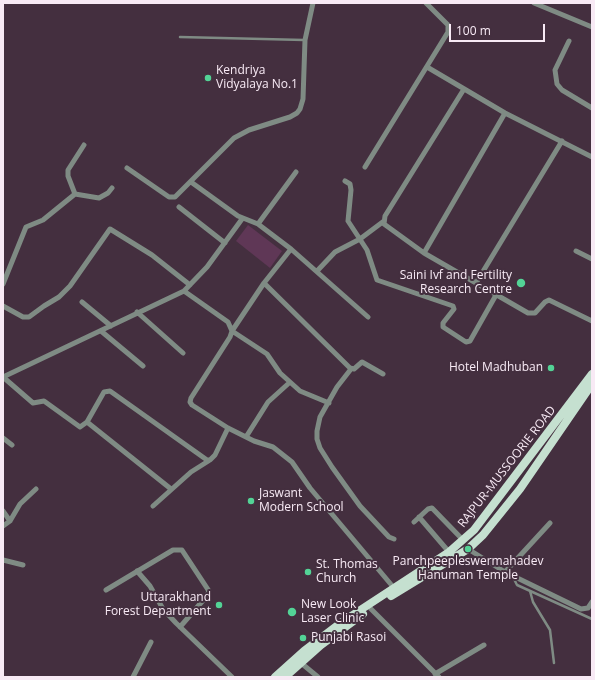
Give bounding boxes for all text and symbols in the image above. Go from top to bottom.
scale bar [451,16,547,42]
text: 100 m [456,22,491,39]
place label: Kendriya Vidyalaya No.1 [216,64,298,92]
marker: Kendriya Vidyalaya No.1 [203,73,213,83]
place label: Saini Ivf and Fertility Research Centre [400,269,512,297]
marker: Saini Ivf and Fertility Research Centre [515,277,527,289]
place label: Hotel Madhuban [449,361,543,375]
marker: Hotel Madhuban [546,363,556,373]
street label: RAJPUR-MUSSOORIE ROAD [455,403,559,531]
place label: Jaswant Modern School [259,487,344,515]
marker: Jaswant Modern School [246,496,256,506]
marker: Panchpeepleswermahadev Hanuman Temple [463,544,473,554]
place label: Panchpeepleswermahadev Hanuman Temple [393,555,543,583]
place label: St. Thomas Church [316,558,378,586]
marker: St. Thomas Church [303,567,313,577]
place label: Uttarakhand Forest Department [105,591,211,619]
place label: New Look Laser Clinic [301,598,364,626]
marker: Uttarakhand Forest Department [214,600,224,610]
marker: New Look Laser Clinic [286,606,298,618]
place label: Punjabi Rasoi [311,631,386,645]
marker: Punjabi Rasoi [298,633,308,643]

